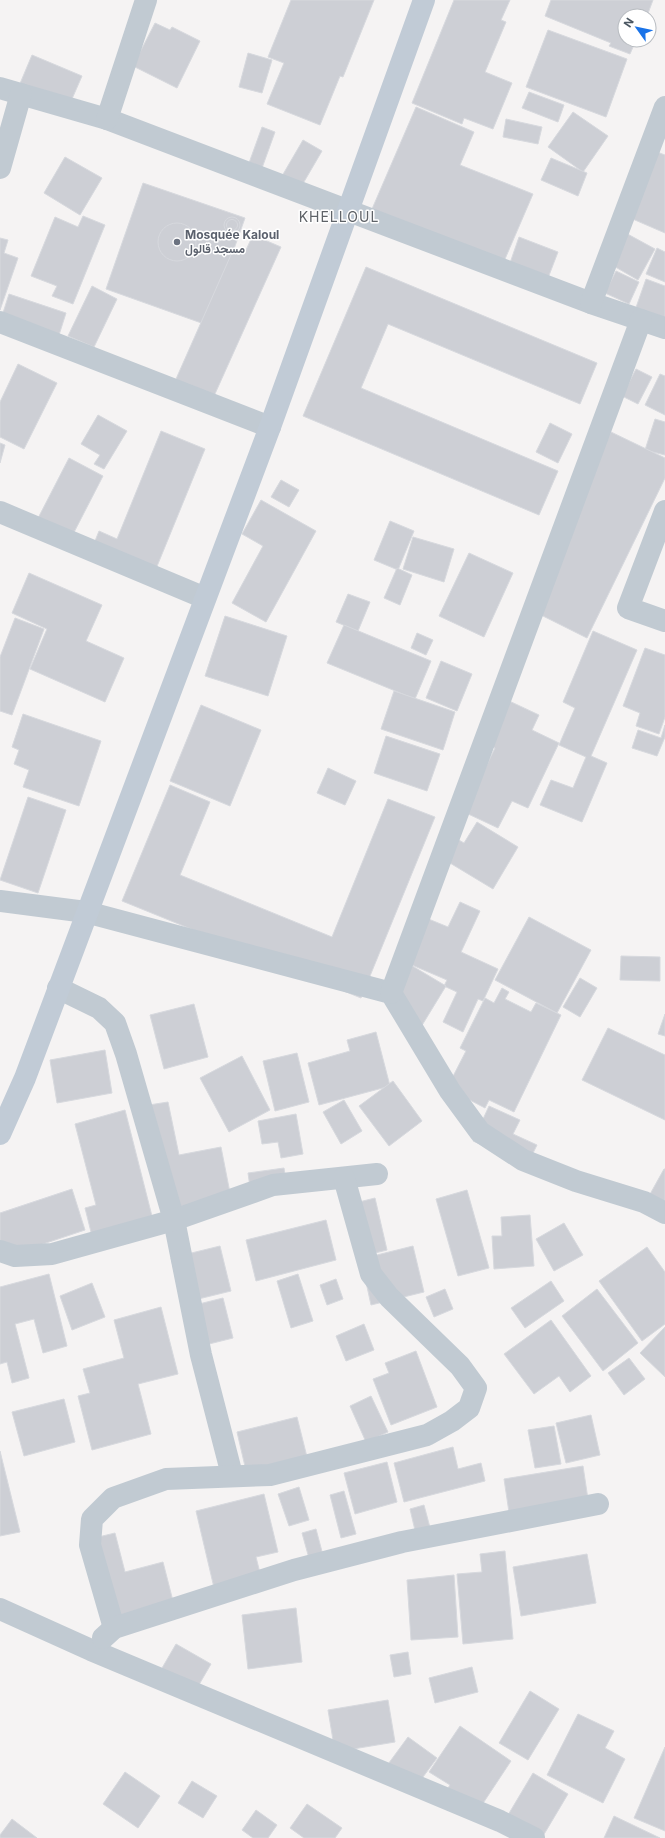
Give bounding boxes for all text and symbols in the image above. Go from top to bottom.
north arrow [617,8,657,48]
text: N [620,15,637,30]
district label: KHELLOUL [299,208,379,225]
place label: Mosquée Kaloul مسجد قالول [185,227,279,257]
marker: Mosquée Kaloul مسجد قالول [172,237,182,247]

